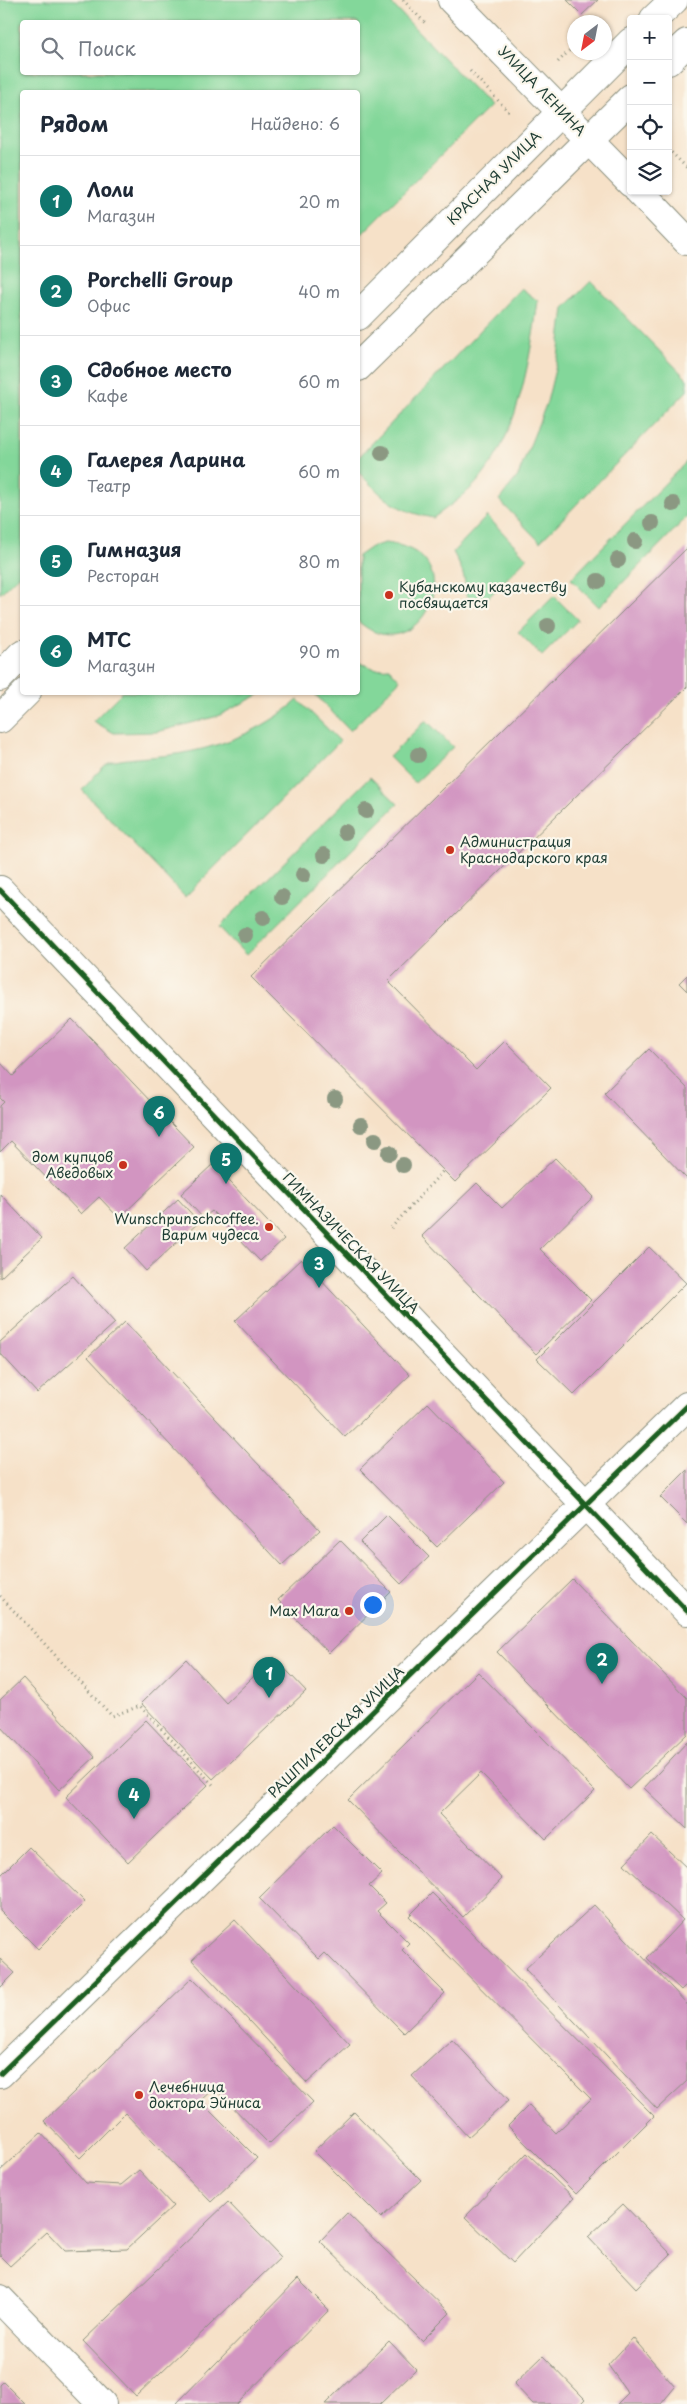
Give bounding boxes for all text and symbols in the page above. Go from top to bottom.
north arrow [567,15,612,60]
map controls [627,15,672,195]
button: + [627,15,672,60]
search box [20,20,360,75]
icon: search [38,34,66,62]
text: Поиск [78,34,136,62]
street label: УЛИЦА ЛЕНИНА [494,41,591,141]
button: − [627,60,672,105]
button: locate [627,105,672,150]
text: Рядом [40,107,108,139]
text: Найдено: 6 [250,111,340,135]
street label: КРАСНАЯ УЛИЦА [442,126,546,230]
button: layers [627,150,672,195]
text: Лоли [87,175,134,203]
text: 1 [52,189,60,213]
text: 20 m [299,189,340,213]
text: Магазин [87,203,156,227]
text: Porchelli Group [87,265,233,293]
text: 2 [50,279,62,303]
text: 40 m [298,279,340,303]
text: Офис [87,293,130,317]
text: Сдобное место [87,355,232,383]
text: 3 [51,369,61,393]
text: 60 m [298,369,340,393]
text: Кафе [87,383,128,407]
text: Галерея Ларина [87,445,245,473]
text: 4 [51,459,61,483]
text: 60 m [298,459,340,483]
text: Театр [87,473,131,497]
text: Гимназия [87,535,182,563]
text: 5 [51,549,61,573]
text: 80 m [298,549,340,573]
text: Ресторан [87,563,160,587]
place label: Кубанскому казачеству посвящается [399,576,567,613]
marker: Кубанскому казачеству посвящается [383,589,395,601]
text: МТС [87,625,131,653]
text: 6 [50,639,62,663]
text: 90 m [299,639,340,663]
text: Магазин [87,653,156,677]
place label: Администрация Краснодарского края [460,831,608,868]
marker: Администрация Краснодарского края [444,844,456,856]
pin: 6 [143,1096,175,1137]
pin: 5 [210,1143,242,1184]
place label: дом купцов Аведовых [32,1146,113,1183]
marker: дом купцов Аведовых [117,1159,129,1171]
street label: ГИМНАЗИЧЕСКАЯ УЛИЦА [278,1167,425,1318]
place label: Wunschpunschcoffee. Варим чудеса [114,1208,259,1245]
marker: Wunschpunschcoffee. Варим чудеса [263,1221,275,1233]
pin: 3 [303,1247,335,1288]
your location [360,1592,386,1618]
place label: Max Mara [269,1600,339,1621]
marker: Max Mara [343,1605,355,1617]
pin: 2 [586,1643,618,1684]
pin: 1 [253,1657,285,1698]
street label: РАШПИЛЕВСКАЯ УЛИЦА [263,1661,409,1803]
pin: 4 [118,1778,150,1819]
place label: Лечебница доктора Эйниса [149,2076,261,2113]
marker: Лечебница доктора Эйниса [133,2089,145,2101]

